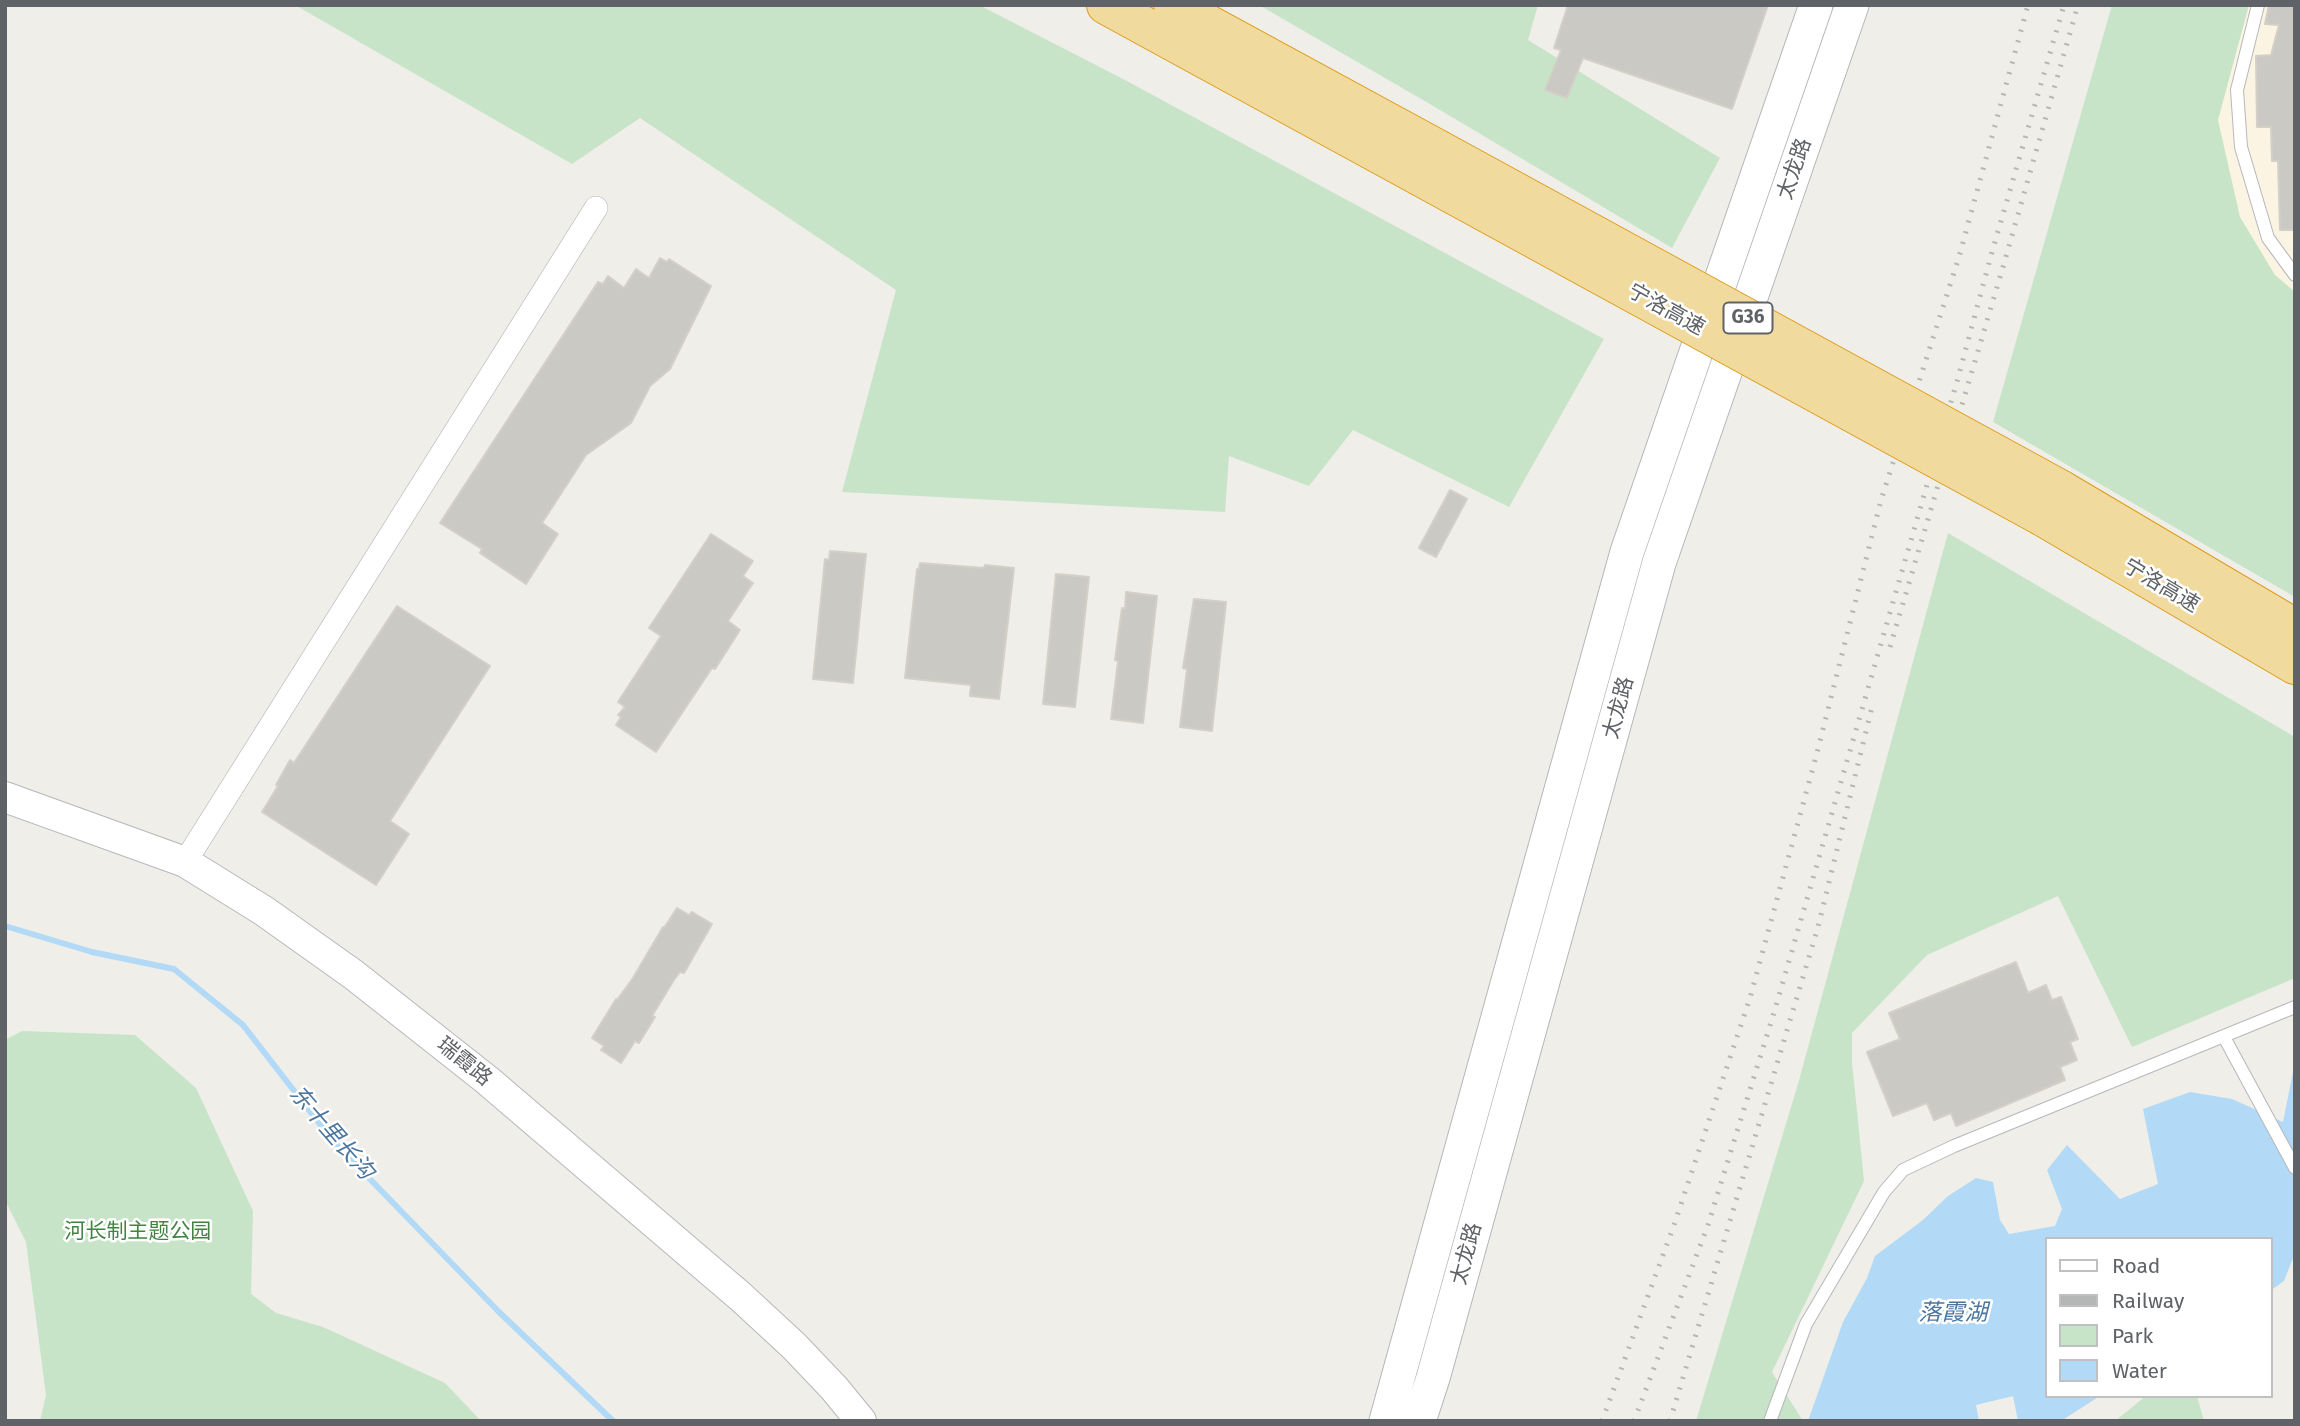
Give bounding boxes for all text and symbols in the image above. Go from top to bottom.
street label: 太龙路 [1773,135,1817,203]
street label: 宁洛高速 [1623,279,1709,341]
road number: G36 [1724,302,1772,334]
street label: 宁洛高速 [2119,554,2203,618]
street label: 太龙路 [1599,674,1639,742]
street label: 瑞霞路 [432,1032,496,1092]
water label: 东十里长沟 [283,1081,379,1185]
park label: 河长制主题公园 [65,1219,211,1245]
street label: 太龙路 [1447,1220,1487,1288]
legend [2044,1237,2272,1398]
text: Road [2112,1253,2160,1279]
text: Railway [2112,1288,2184,1314]
water label: 落霞湖 [1919,1300,1987,1328]
text: Park [2112,1323,2153,1349]
text: Water [2112,1358,2167,1384]

